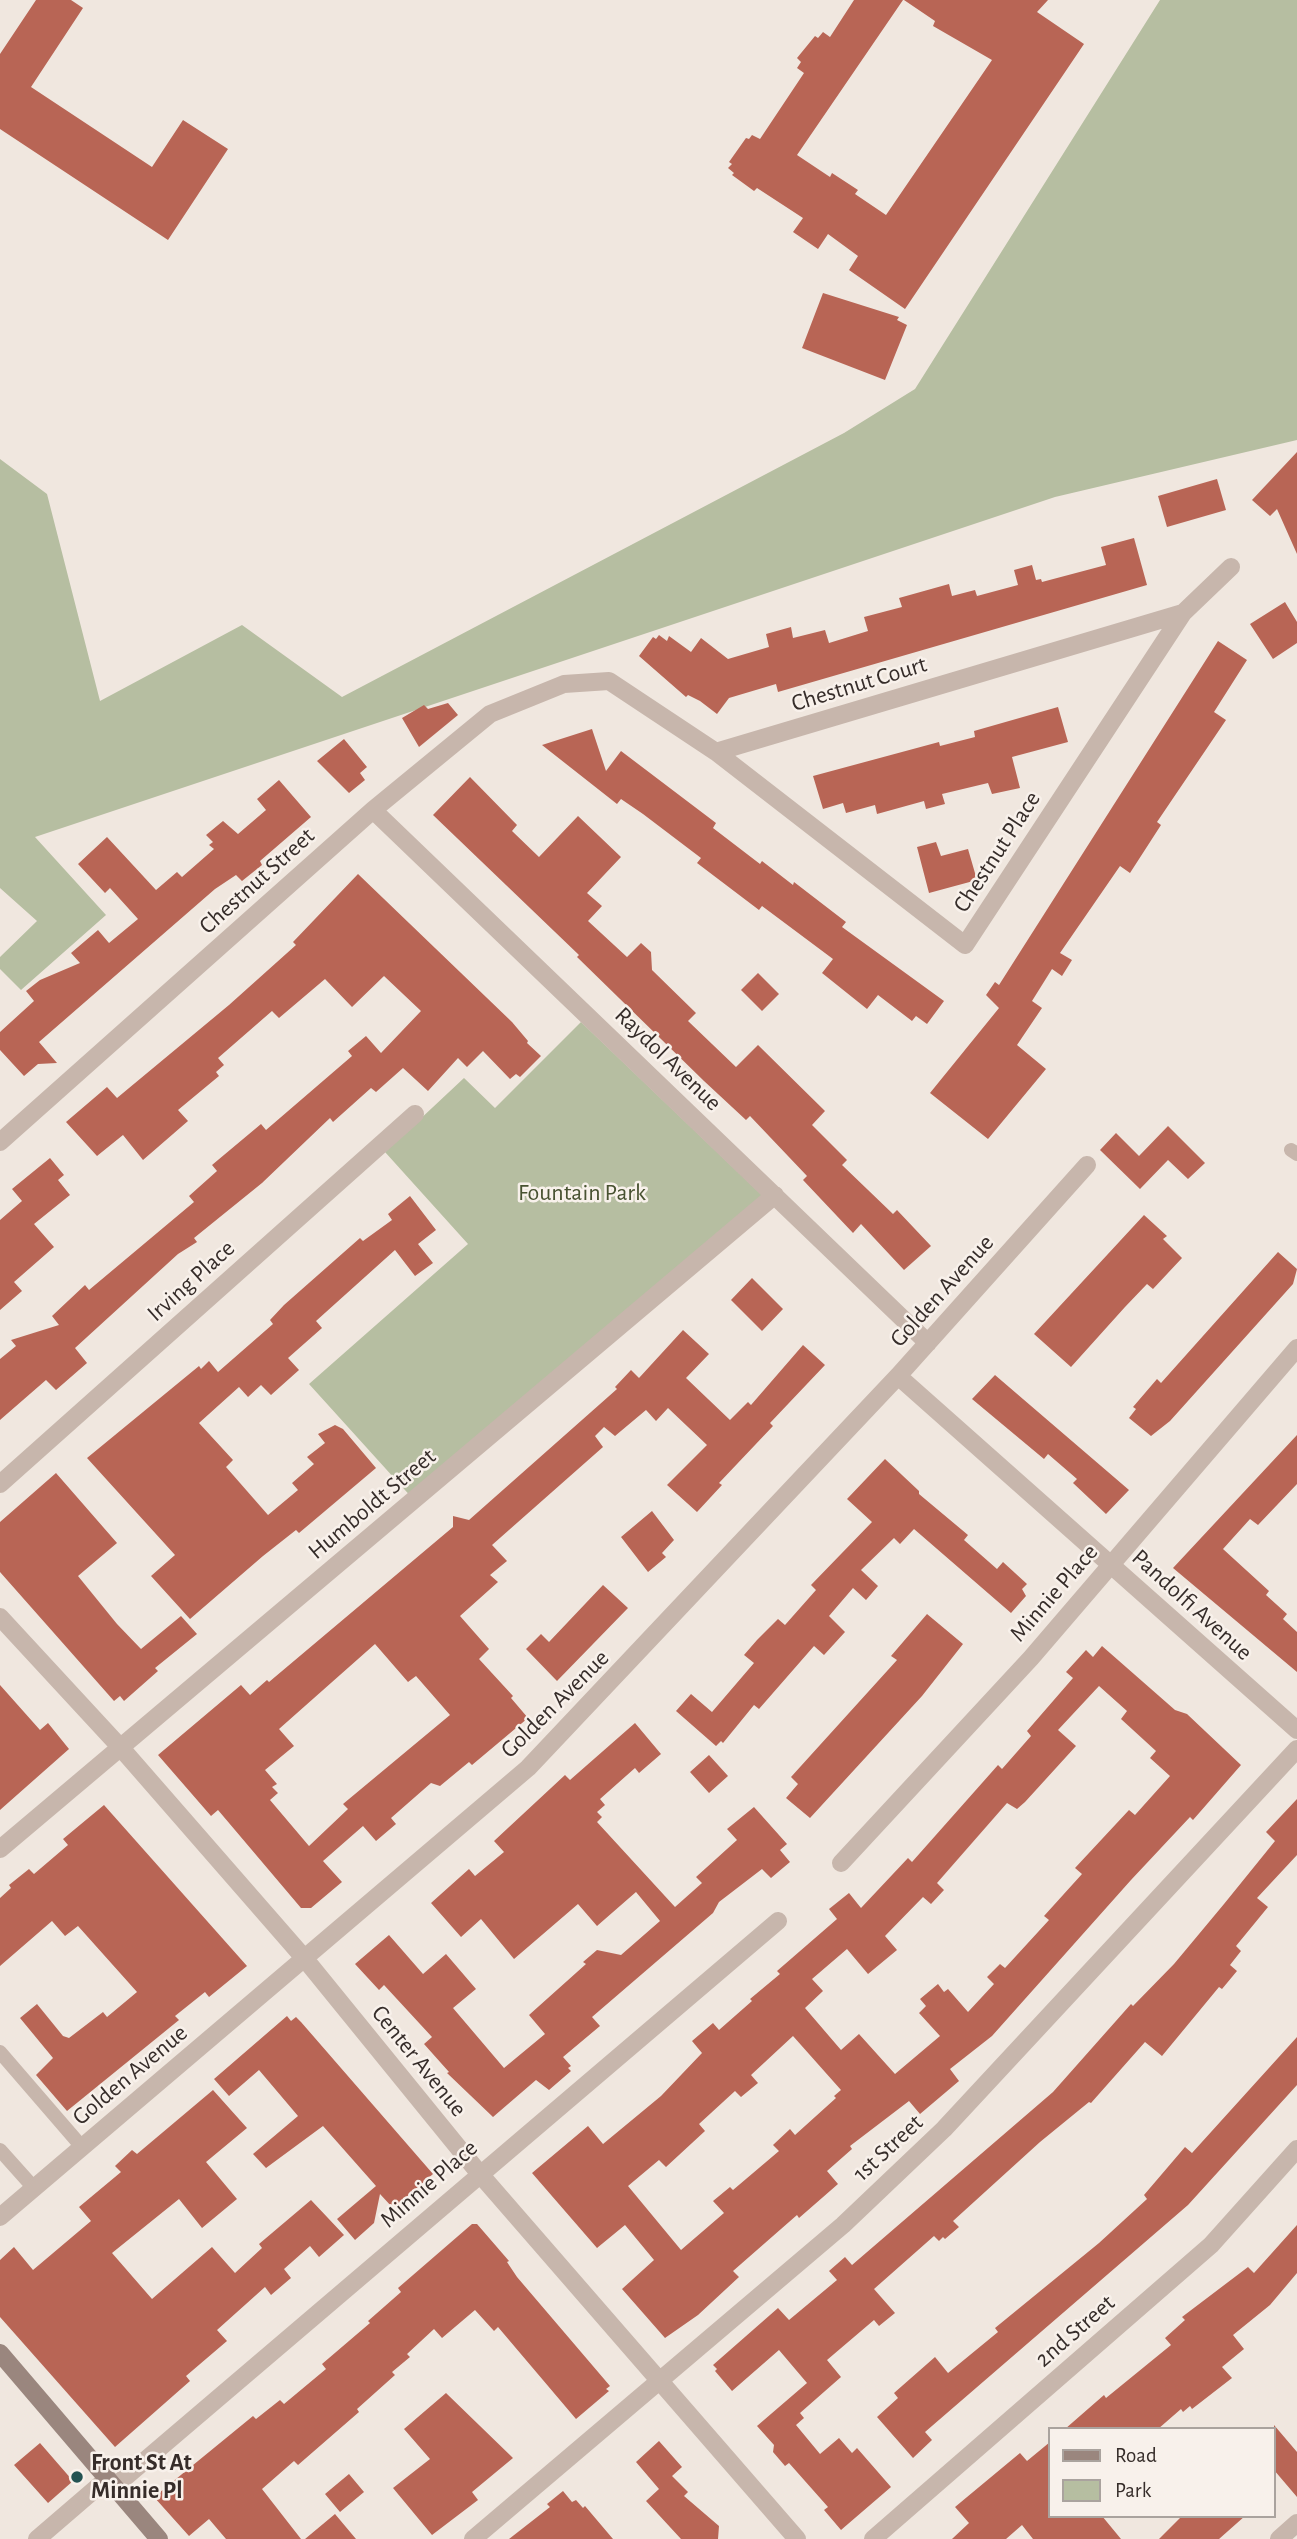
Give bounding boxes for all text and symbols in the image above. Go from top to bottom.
street label: Chestnut Court [788,650,930,718]
street label: Chestnut Place [947,786,1047,918]
street label: Chestnut Street [193,822,321,940]
street label: Raydol Avenue [609,1001,727,1117]
park label: Fountain Park [518,1179,646,1207]
street label: Golden Avenue [884,1229,1000,1353]
street label: Irving Place [141,1234,241,1328]
street label: Humboldt Street [302,1442,442,1566]
street label: Minnie Place [1004,1538,1104,1648]
street label: Pandolfi Avenue [1126,1543,1258,1667]
street label: Golden Avenue [495,1644,615,1764]
street label: Center Avenue [365,1999,473,2123]
street label: Golden Avenue [67,2019,193,2131]
street label: 1st Street [847,2108,929,2188]
street label: Minnie Place [374,2134,484,2234]
street label: 2nd Street [1029,2289,1121,2373]
legend [1048,2427,1276,2518]
text: Road [1115,2445,1157,2466]
place label: Front St At Minnie Pl [91,2449,192,2505]
marker: Front St At Minnie Pl [69,2469,85,2485]
text: Park [1115,2480,1151,2501]

